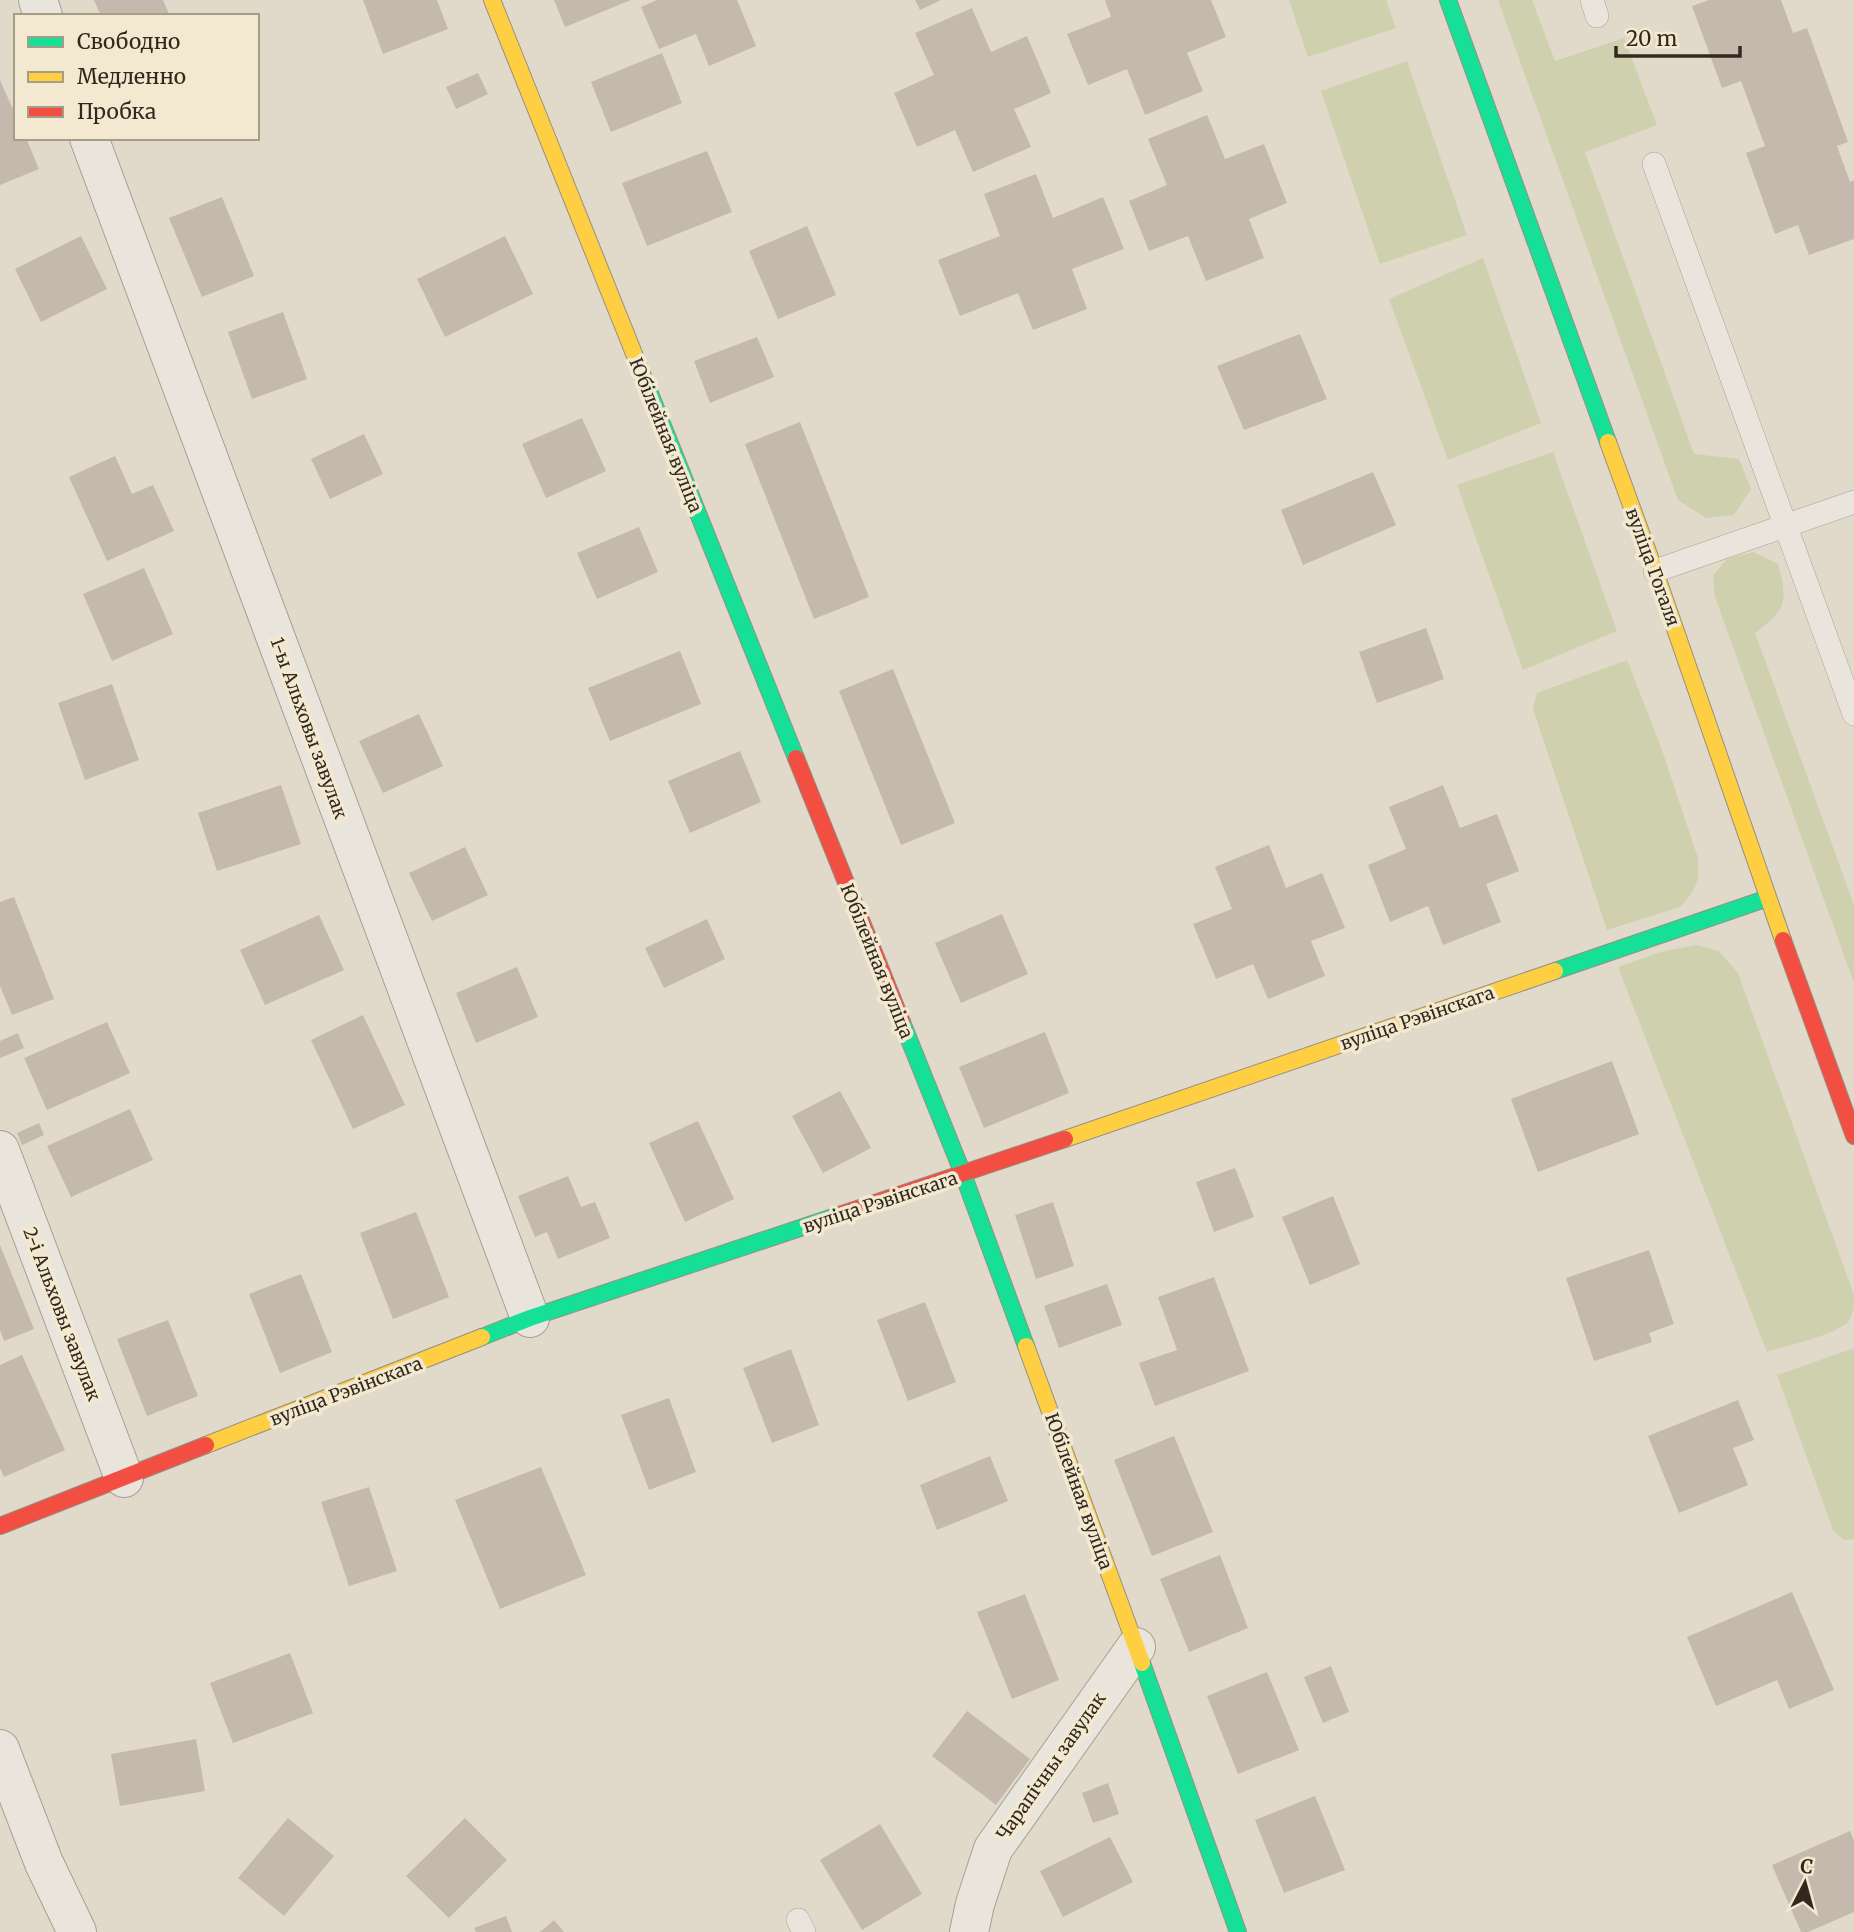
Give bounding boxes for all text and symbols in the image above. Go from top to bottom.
legend [14,14,259,140]
scale bar [1616,14,1740,58]
text: 20 m [1626,25,1678,52]
text: Свободно [77,28,180,55]
text: Медленно [77,63,186,90]
text: Пробка [77,98,156,125]
street label: Юбілейная вуліца [624,354,708,516]
street label: вуліца Гогаля [1621,505,1685,630]
street label: 1-ы Альховы завулак [265,634,353,822]
street label: Юбілейная вуліца [835,880,919,1042]
street label: вуліца Рэвінскага [1337,981,1497,1055]
street label: вуліца Рэвінскага [800,1166,960,1238]
street label: 2-і Альховы завулак [18,1224,106,1405]
street label: вуліца Рэвінскага [267,1351,426,1431]
street label: Юбілейная вуліца [1040,1410,1118,1573]
street label: Чарапічны завулак [991,1687,1111,1844]
north arrow [1770,1848,1840,1918]
text: С [1799,1853,1814,1879]

